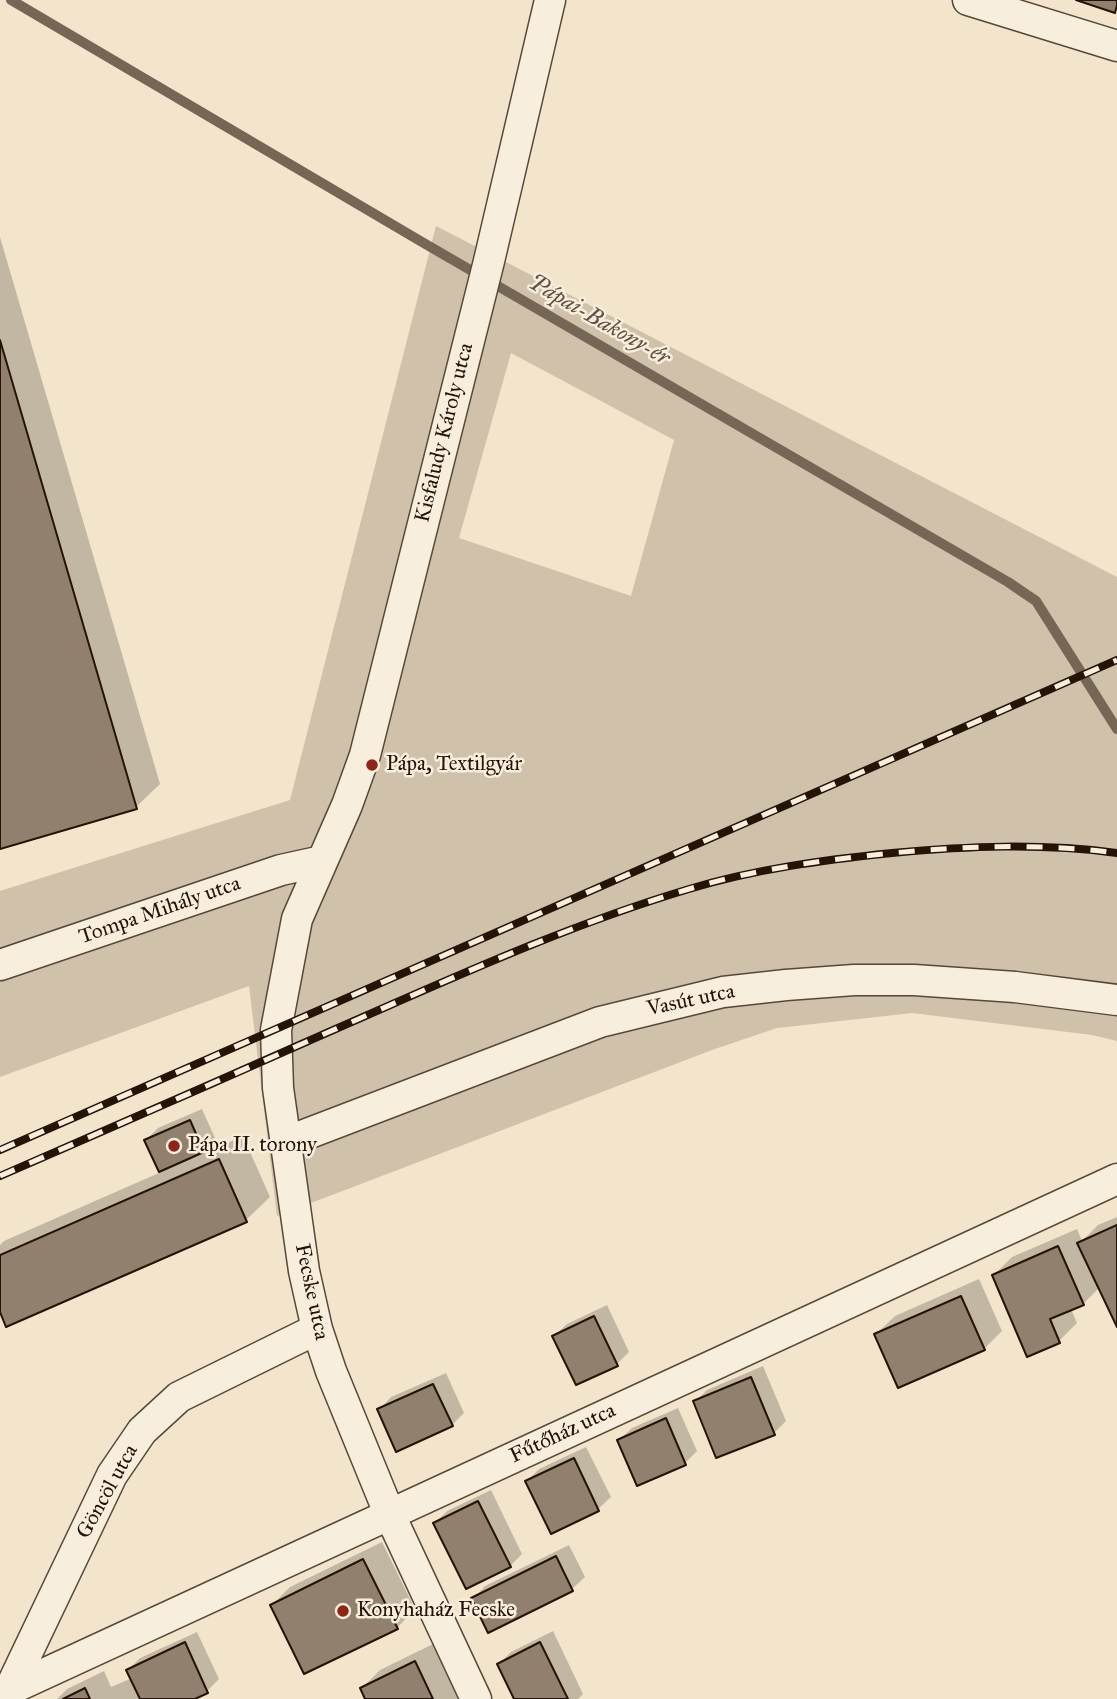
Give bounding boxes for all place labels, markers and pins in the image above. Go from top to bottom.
place label: Pápa, Textilgyár [386,752,522,778]
marker: Pápa, Textilgyár [364,757,380,773]
place label: Pápa II. torony [188,1133,317,1159]
marker: Pápa II. torony [166,1138,182,1154]
place label: Konyhaház Fecske [357,1598,515,1624]
marker: Konyhaház Fecske [335,1603,351,1619]

